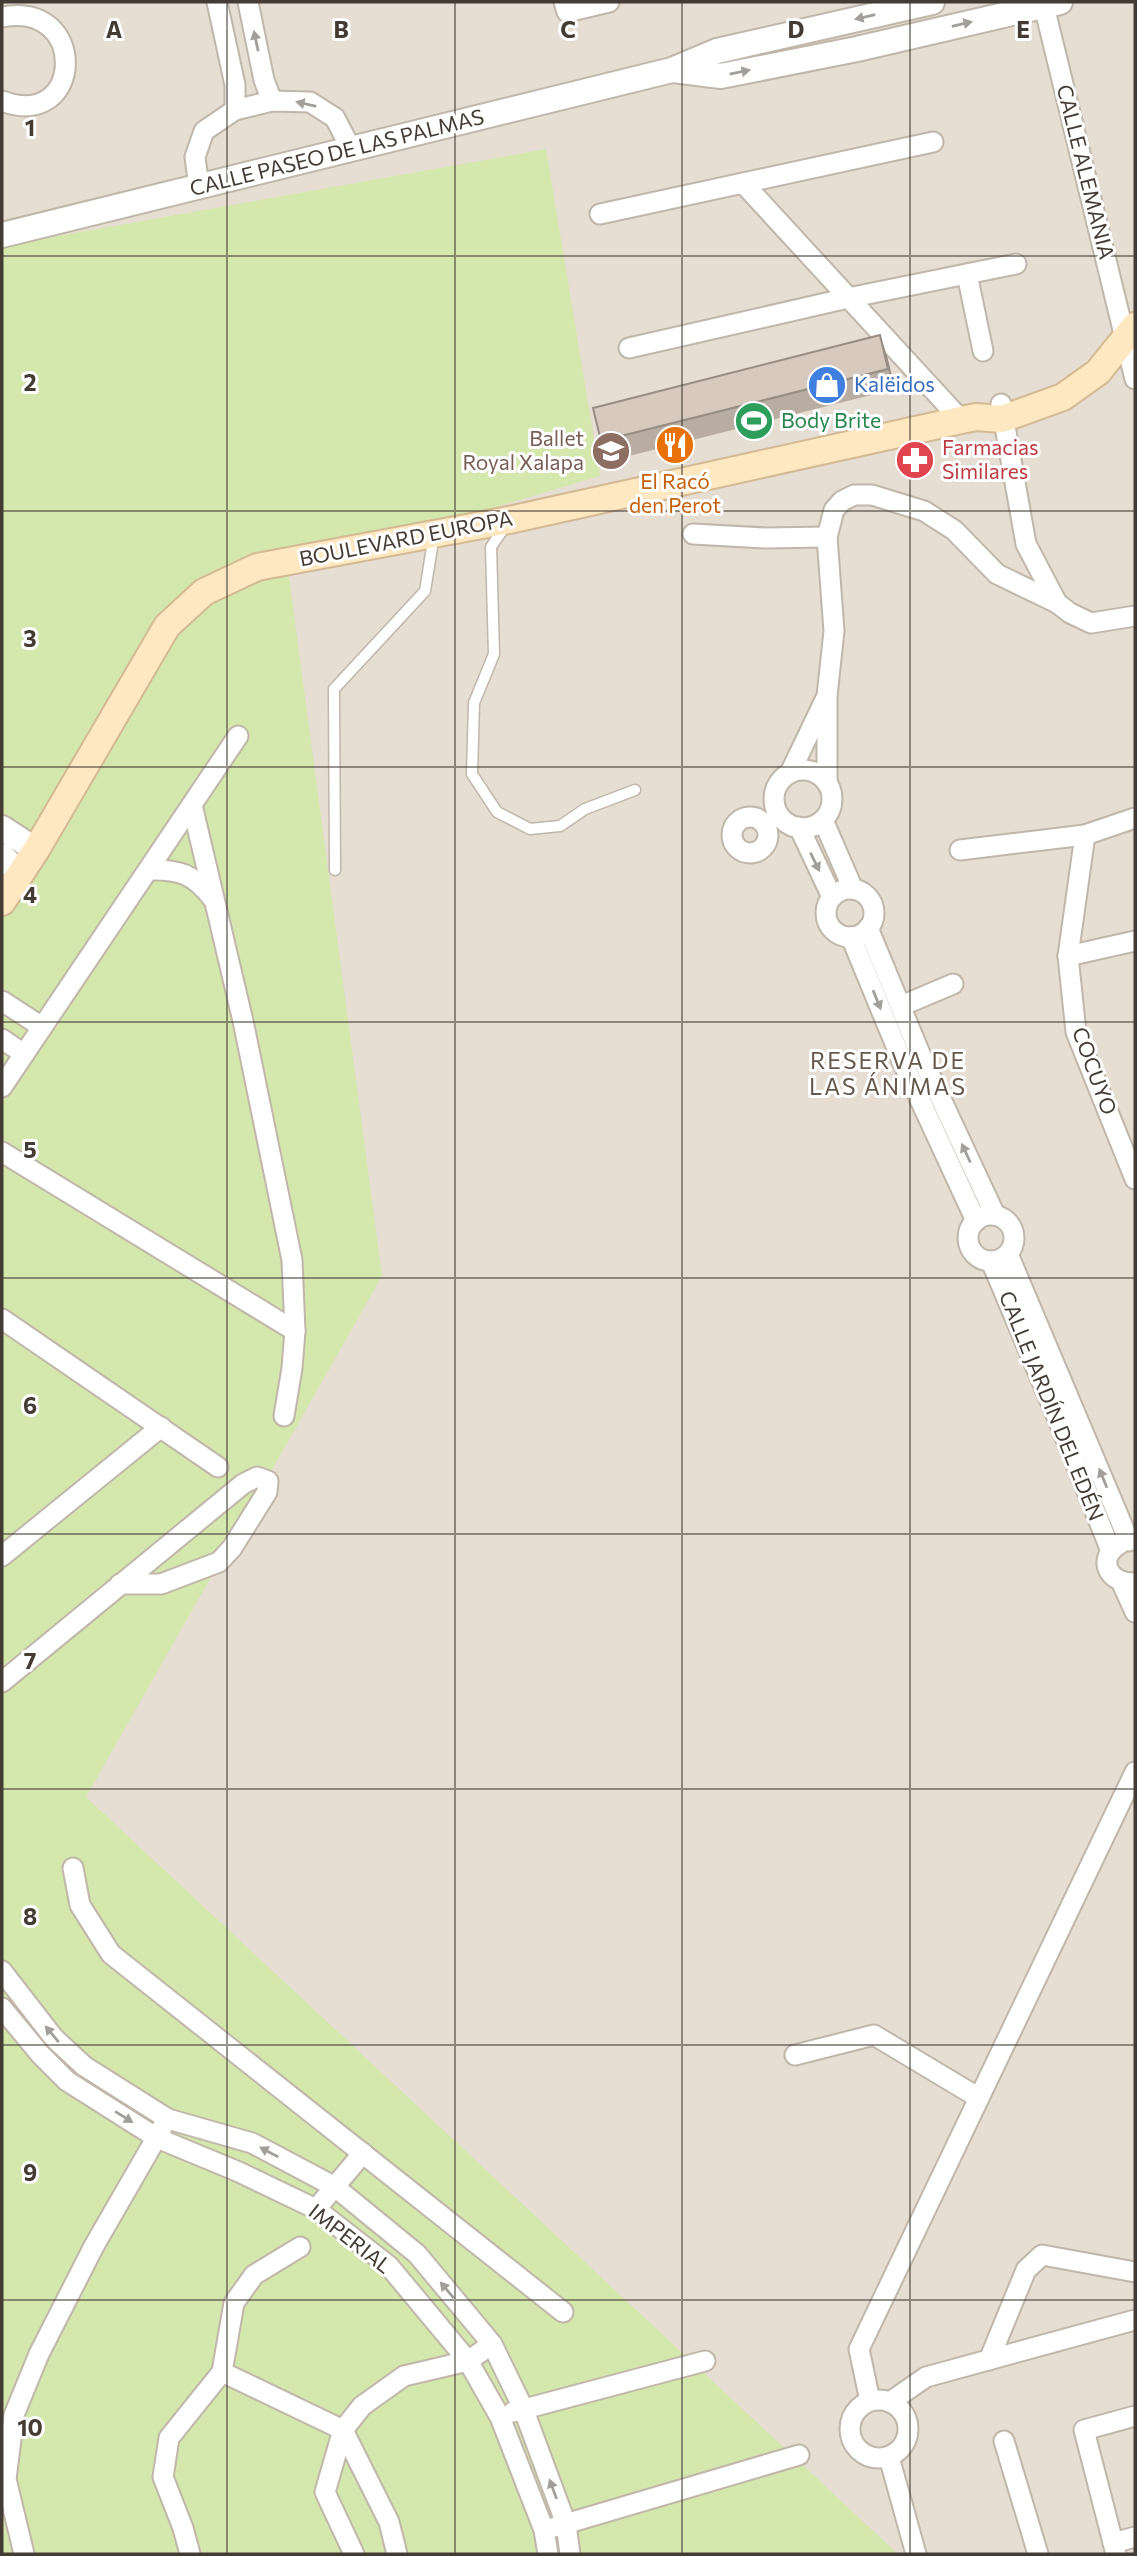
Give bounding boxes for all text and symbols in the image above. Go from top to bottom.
one-way arrow [854,12,876,23]
text: A [106,15,123,43]
text: B [333,15,349,43]
text: C [560,15,576,43]
text: D [788,15,805,43]
text: E [1016,15,1030,43]
one-way arrow [951,18,973,29]
one-way arrow [251,30,262,52]
one-way arrow [729,66,751,77]
street label: CALLE ALEMANIA [1053,82,1120,262]
one-way arrow [295,99,317,110]
street label: CALLE PASEO DE LAS PALMAS [187,103,486,200]
text: 1 [25,113,35,141]
shop icon: Kalëidos [806,364,848,406]
text: 2 [23,368,37,396]
place label: Kalëidos [854,371,935,396]
sports icon: Body Brite [733,400,775,442]
place label: Body Brite [781,407,881,432]
restaurant icon: El Racó den Perot [654,424,696,466]
place label: Ballet Royal Xalapa [462,425,584,474]
school or university icon: Ballet Royal Xalapa [590,430,632,472]
place label: Farmacias Similares [942,434,1039,483]
pharmacy icon: Farmacias Similares [894,439,936,481]
place label: El Racó den Perot [629,468,721,517]
street label: BOULEVARD EUROPA [297,505,514,570]
text: 3 [23,624,37,652]
one-way arrow [810,852,821,872]
text: 4 [23,880,37,908]
one-way arrow [871,990,882,1011]
street label: COCUYO [1068,1023,1123,1118]
district label: RESERVA DE LAS ÁNIMAS [809,1046,967,1100]
text: 5 [23,1135,37,1163]
one-way arrow [960,1143,972,1163]
street label: CALLE JARDÍN DEL EDÉN [995,1287,1110,1524]
text: 6 [23,1391,37,1419]
one-way arrow [1097,1467,1108,1488]
text: 7 [24,1646,36,1674]
text: 8 [23,1902,37,1930]
one-way arrow [44,2025,60,2043]
one-way arrow [115,2111,134,2124]
one-way arrow [259,2147,279,2158]
text: 9 [23,2158,37,2186]
street label: IMPERIAL [305,2198,397,2278]
one-way arrow [439,2281,455,2299]
text: 10 [17,2413,43,2441]
one-way arrow [547,2478,558,2499]

